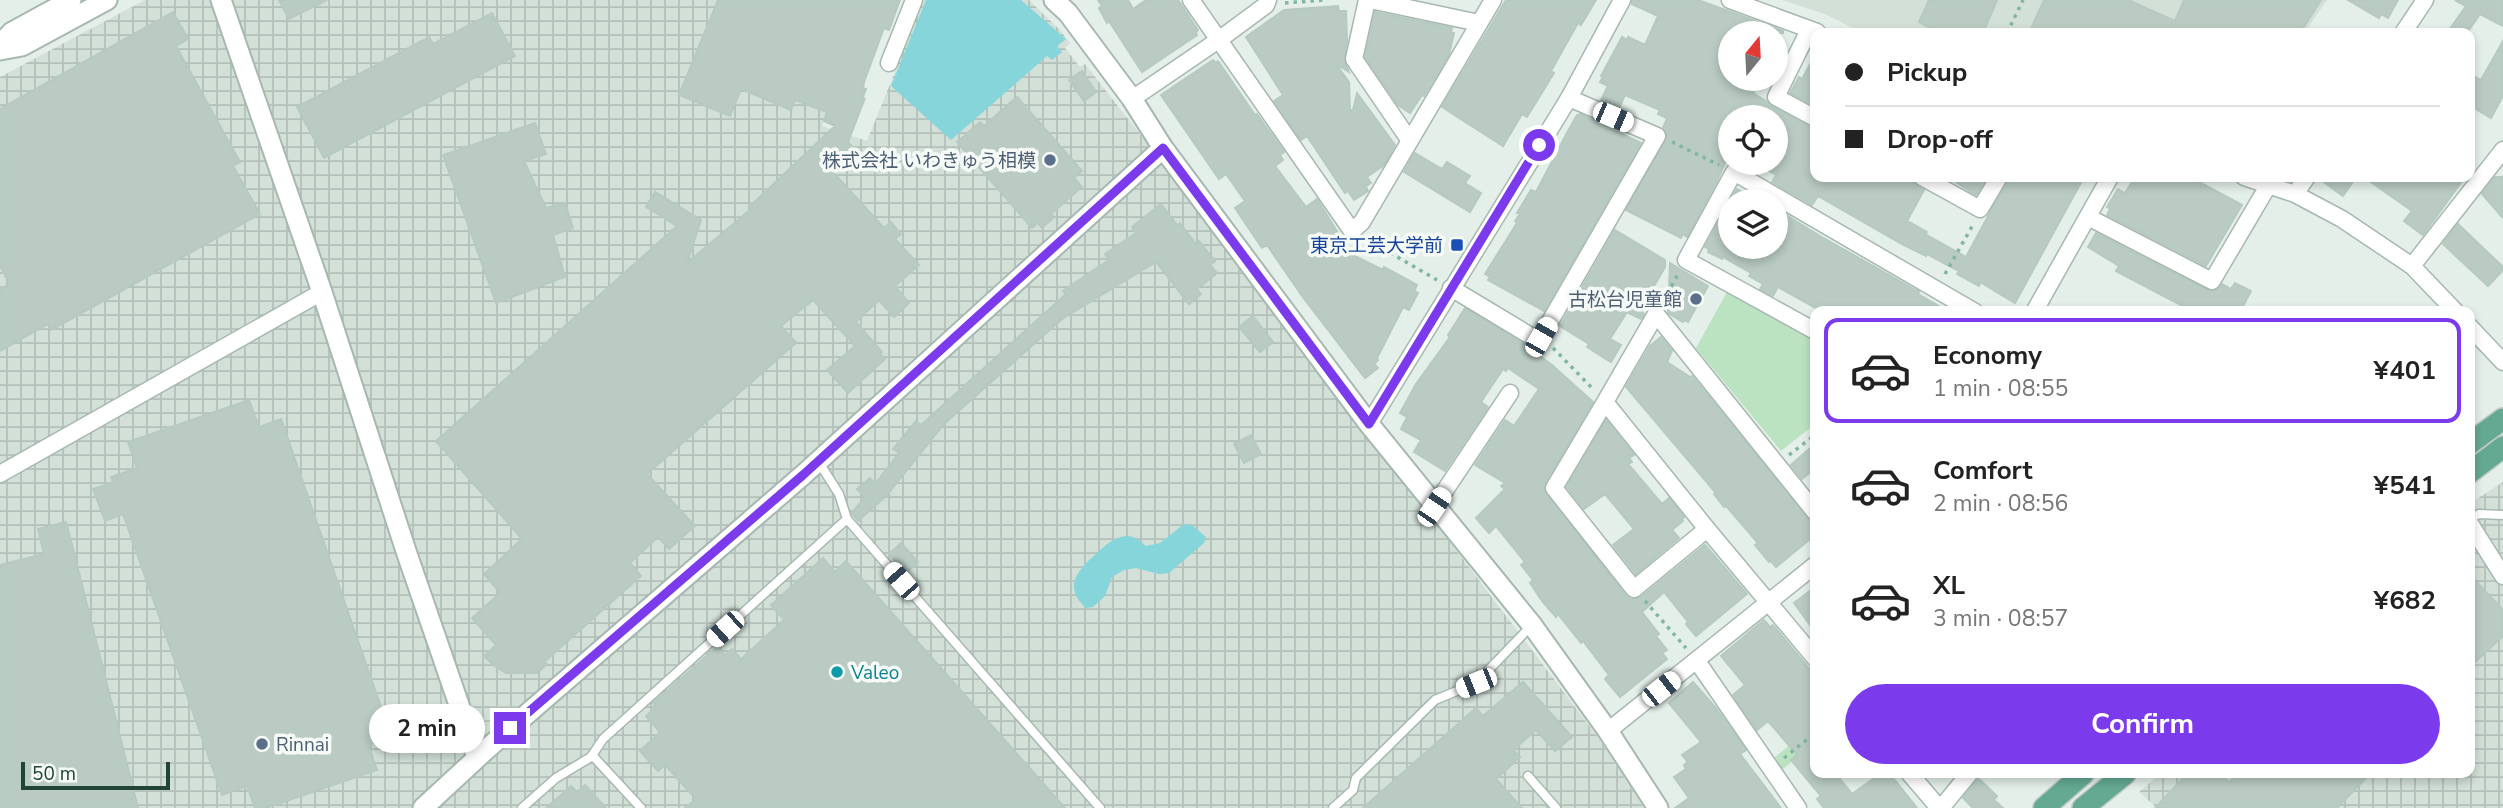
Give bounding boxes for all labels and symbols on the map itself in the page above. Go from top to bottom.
north arrow [1718,21,1788,91]
car [1590,99,1637,135]
route start [1523,129,1555,161]
place label: 株式会社 いわきゅう相模 [822,148,1036,174]
marker: 株式会社 いわきゅう相模 [1042,152,1058,168]
place label: 東京工芸大学前 [1310,233,1443,259]
marker: 東京工芸大学前 [1449,237,1465,253]
place label: 古松台児童館 [1568,287,1682,313]
marker: 古松台児童館 [1688,291,1704,307]
car [1522,314,1561,360]
car [1414,484,1455,530]
car [880,558,923,604]
car [703,607,748,651]
place label: Valeo [850,660,899,686]
marker: Valeo [829,664,845,680]
car [1453,665,1500,701]
car [1638,668,1685,710]
callout: 2 min [370,704,486,752]
route end [494,712,526,744]
place label: Rinnai [276,732,329,758]
marker: Rinnai [254,736,270,752]
scale bar [21,759,170,791]

